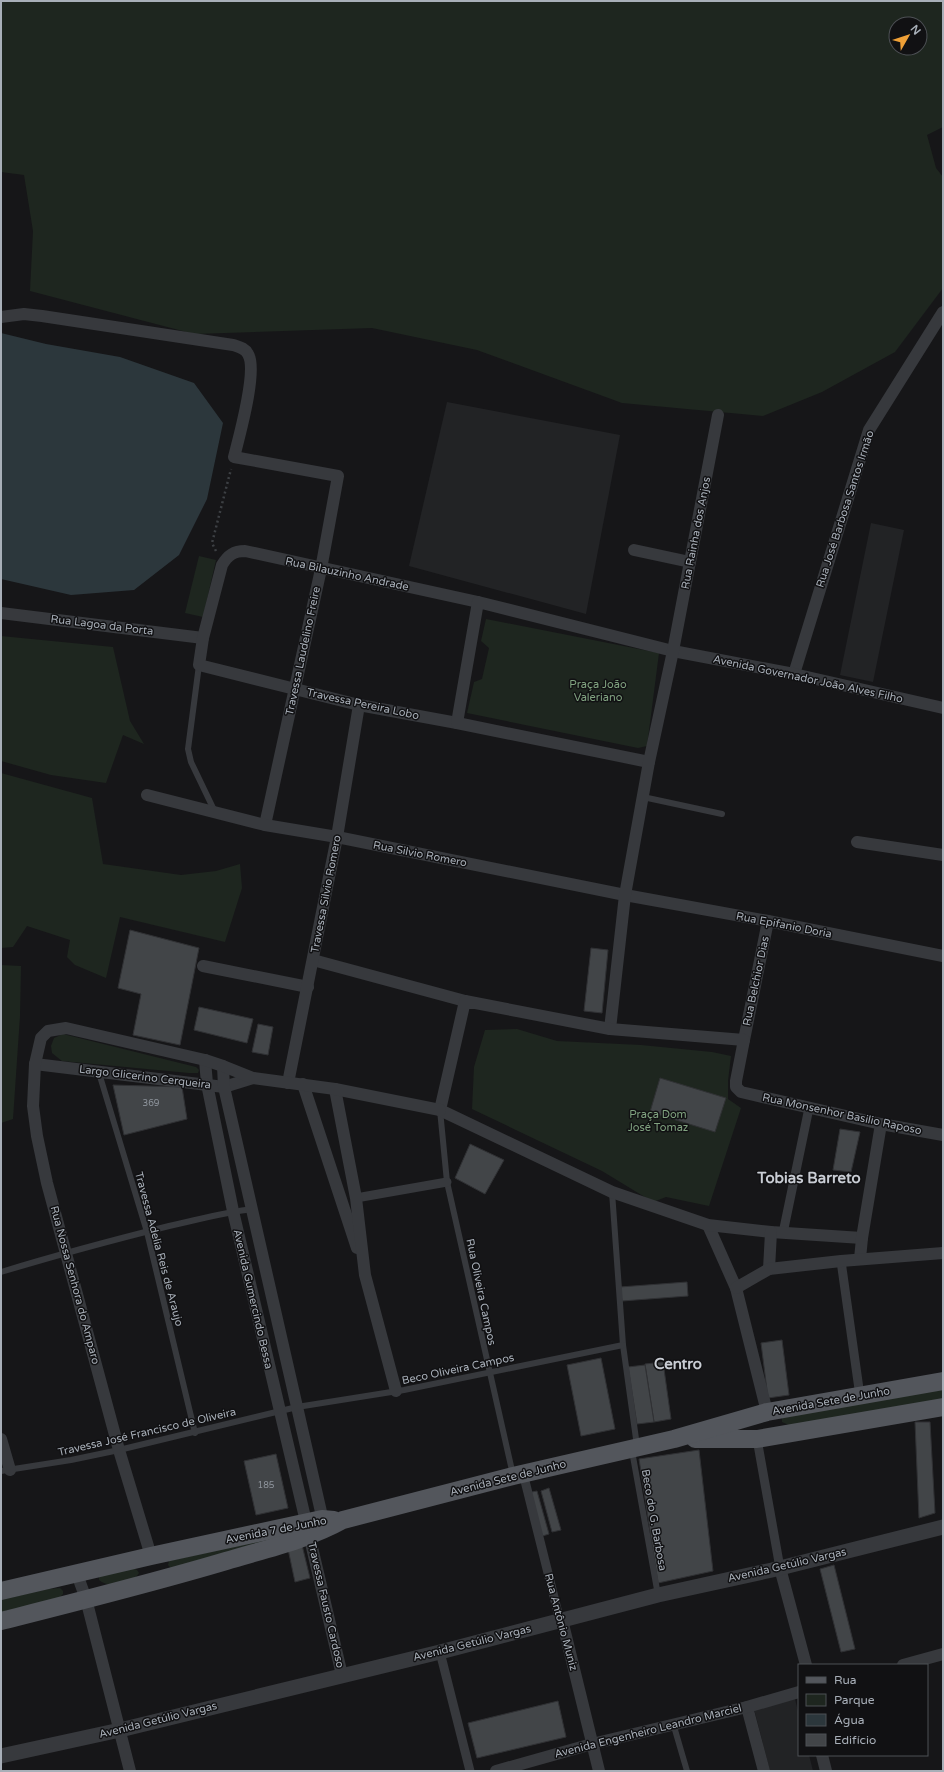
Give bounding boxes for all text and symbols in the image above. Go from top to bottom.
north arrow [888,16,928,56]
text: N [908,22,923,38]
street label: Rua José Barbosa Santos Irmão [813,429,877,589]
street label: Rua Rainha dos Anjos [679,476,713,590]
street label: Rua Bilauzinho Andrade [284,555,410,593]
street label: Travessa Laudelino Freire [283,585,323,717]
street label: Rua Lagoa da Porta [50,612,154,638]
street label: Avenida Governador João Alves Filho [712,652,904,706]
park label: Praça João Valeriano [569,678,627,704]
street label: Travessa Pereira Lobo [306,686,421,722]
street label: Travessa Silvio Romero [308,834,344,954]
street label: Rua Silvio Romero [372,839,468,870]
street label: Rua Epifanio Doria [735,909,833,941]
street label: Rua Belchior Dias [740,935,772,1027]
street label: Largo Glicerino Cerqueira [78,1062,212,1092]
street label: Rua Monsenhor Basilio Raposo [761,1091,923,1137]
house number: 369 [143,1098,160,1109]
park label: Praça Dom José Tomaz [628,1108,689,1134]
district label: Tobias Barreto [756,1169,861,1187]
street label: Travessa Adelia Reis de Araujo [132,1170,186,1328]
street label: Rua Nossa Senhora do Amparo [48,1204,103,1366]
street label: Avenida Gumercindo Bessa [231,1228,275,1370]
street label: Rua Oliveira Campos [463,1237,499,1347]
street label: Beco Oliveira Campos [401,1351,515,1387]
district label: Centro [654,1355,702,1373]
street label: Avenida Sete de Junho [771,1384,891,1418]
street label: Travessa José Francisco de Oliveira [57,1405,237,1459]
street label: Avenida Sete de Junho [449,1457,568,1499]
street label: Beco do G. Barbosa [639,1468,669,1572]
house number: 185 [258,1480,275,1491]
street label: Avenida 7 de Junho [224,1514,328,1546]
street label: Travessa Fausto Cardoso [305,1541,347,1670]
street label: Avenida Getúlio Vargas [726,1545,848,1585]
street label: Rua Antônio Muniz [542,1572,580,1673]
street label: Avenida Getúlio Vargas [412,1622,532,1664]
legend [798,1664,928,1756]
text: Rua [834,1673,857,1687]
text: Parque [834,1693,875,1707]
street label: Avenida Getúlio Vargas [98,1699,218,1741]
street label: Avenida Engenheiro Leandro Marciel [553,1701,743,1761]
text: Água [834,1713,864,1727]
text: Edifício [834,1733,876,1747]

